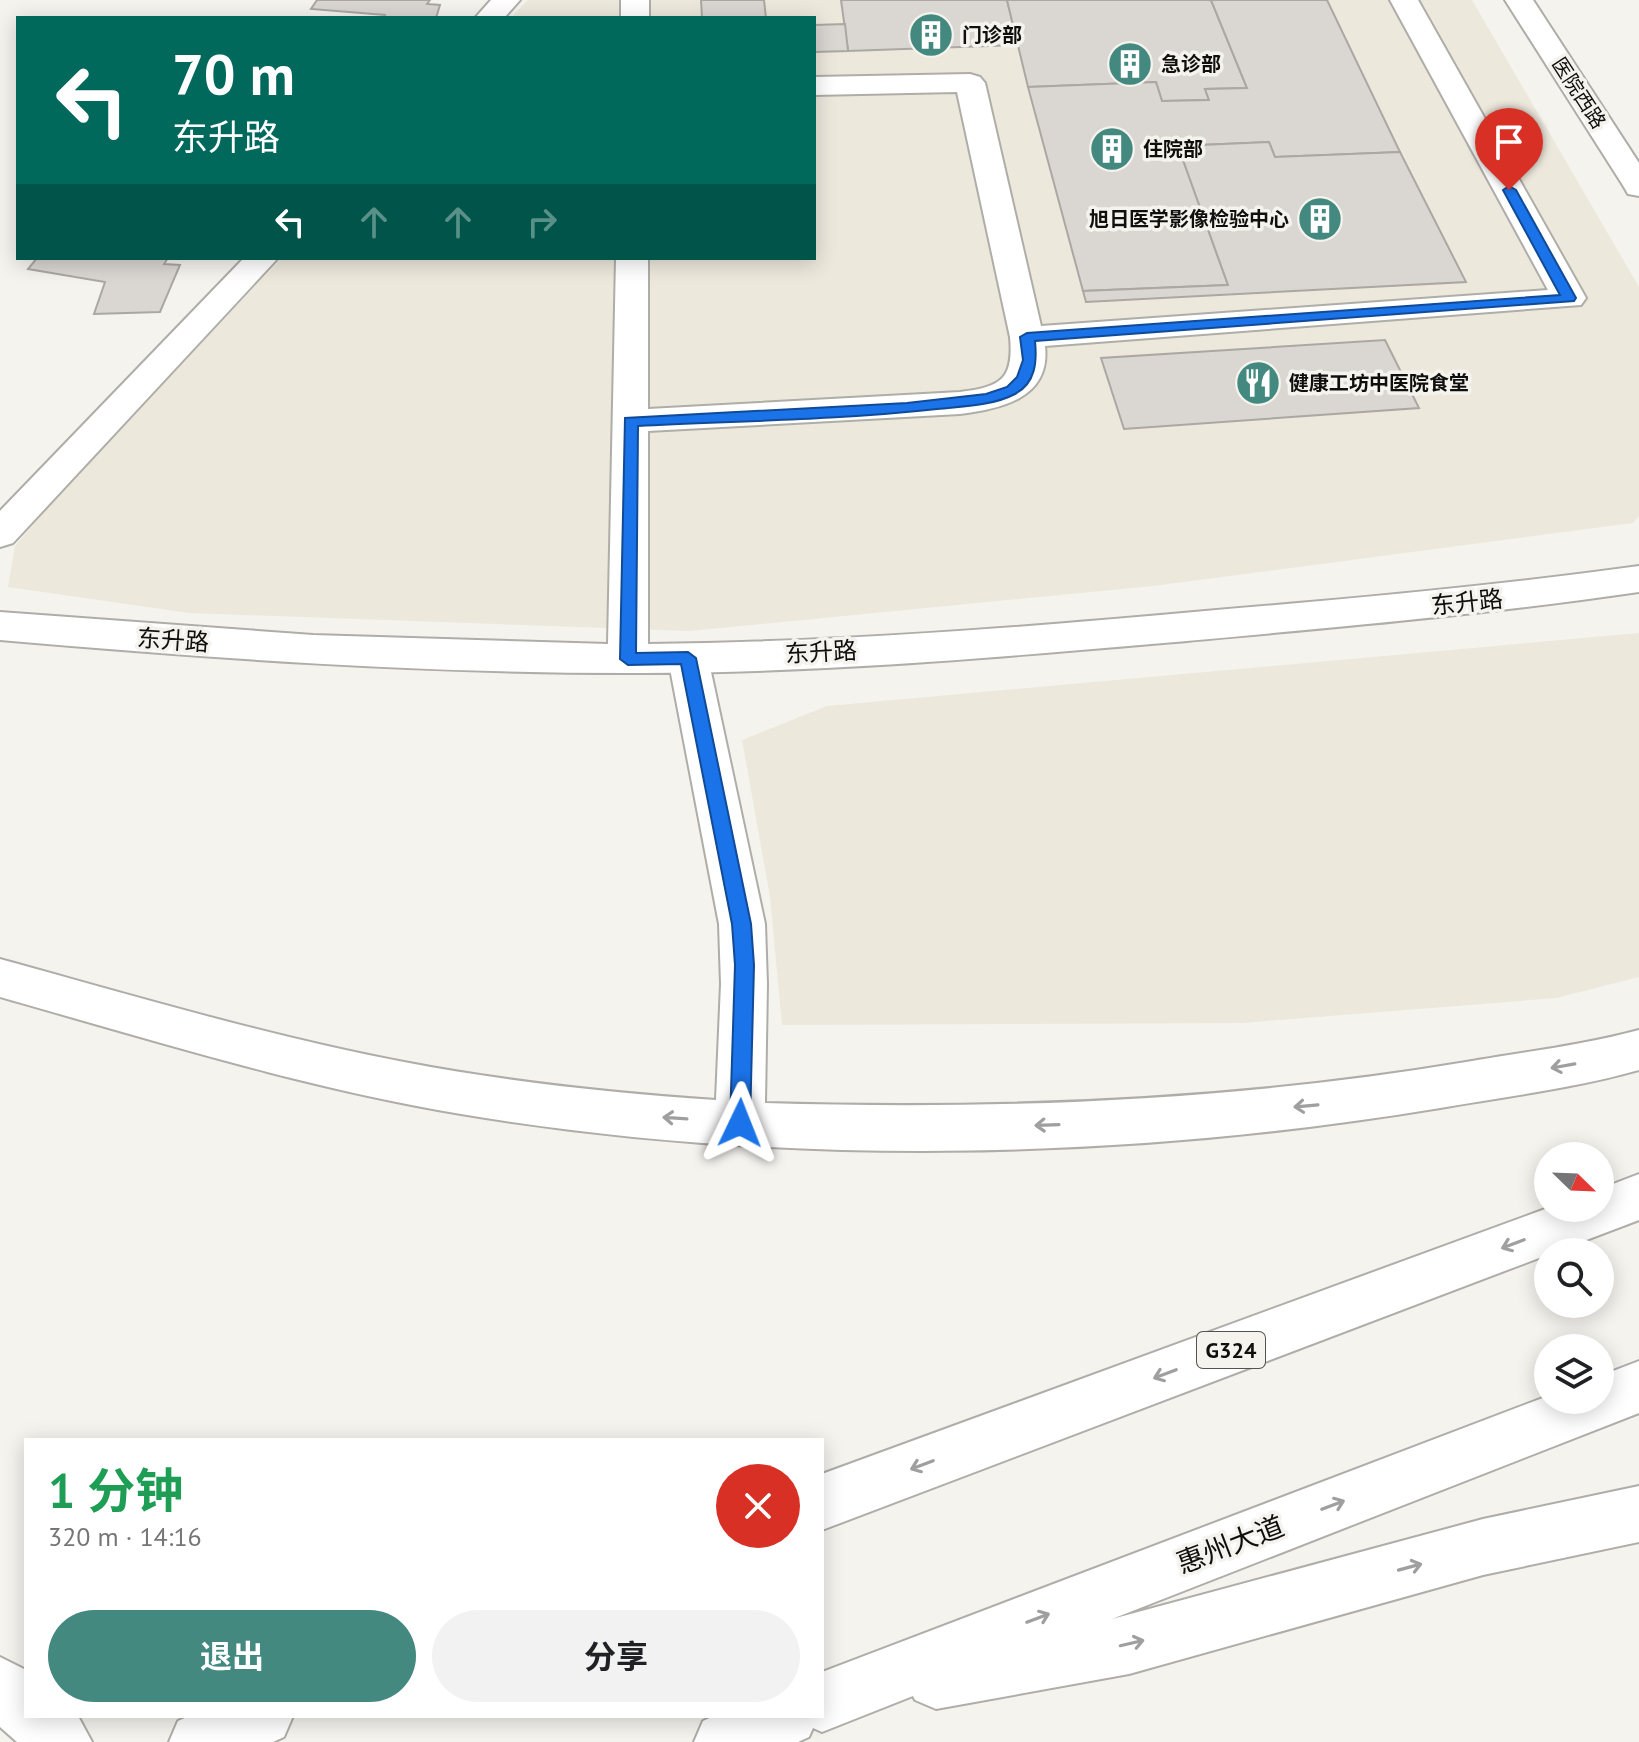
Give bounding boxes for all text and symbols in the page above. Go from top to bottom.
building icon: 门诊部 [907,11,955,59]
place label: 门诊部 [962,22,1022,48]
text: 70 m [172,38,295,110]
building icon: 急诊部 [1106,40,1154,88]
icon: left [40,48,144,152]
place label: 急诊部 [1161,51,1221,77]
street label: 医院西路 [1546,52,1612,134]
pin [1475,108,1543,190]
text: 东升路 [172,113,280,160]
icon: arrive [1487,120,1531,164]
building icon: 住院部 [1088,125,1136,173]
place label: 住院部 [1143,136,1203,162]
building icon: 旭日医学影像检验中心 [1296,195,1344,243]
icon: left [268,200,312,244]
icon: ahead [352,200,396,244]
icon: ahead [436,200,480,244]
icon: right [520,200,564,244]
place label: 旭日医学影像检验中心 [1089,206,1289,232]
restaurant icon: 健康工坊中医院食堂 [1234,359,1282,407]
place label: 健康工坊中医院食堂 [1289,370,1469,396]
street label: 东升路 [1430,583,1504,621]
street label: 东升路 [136,622,210,658]
street label: 东升路 [784,635,858,669]
one-way arrow [1550,1059,1576,1074]
position arrow [698,1081,782,1165]
one-way arrow [1293,1099,1320,1114]
one-way arrow [662,1110,689,1125]
one-way arrow [1034,1117,1061,1132]
north arrow [1534,1142,1614,1222]
map controls [1534,1142,1614,1414]
one-way arrow [1502,1238,1526,1252]
button: search [1534,1238,1614,1318]
road number: G324 [1197,1332,1265,1368]
button: layers [1534,1334,1614,1414]
one-way arrow [1153,1368,1178,1382]
text: 1 分钟 [48,1459,183,1521]
one-way arrow [910,1459,934,1473]
button: close [716,1464,800,1548]
one-way arrow [1320,1497,1345,1511]
street label: 惠州大道 [1171,1507,1289,1581]
text: 320 m · 14:16 [48,1520,202,1553]
one-way arrow [1396,1559,1422,1574]
button: 退出 [48,1610,416,1702]
button: 分享 [432,1610,800,1702]
one-way arrow [1025,1610,1050,1624]
one-way arrow [1119,1635,1145,1650]

